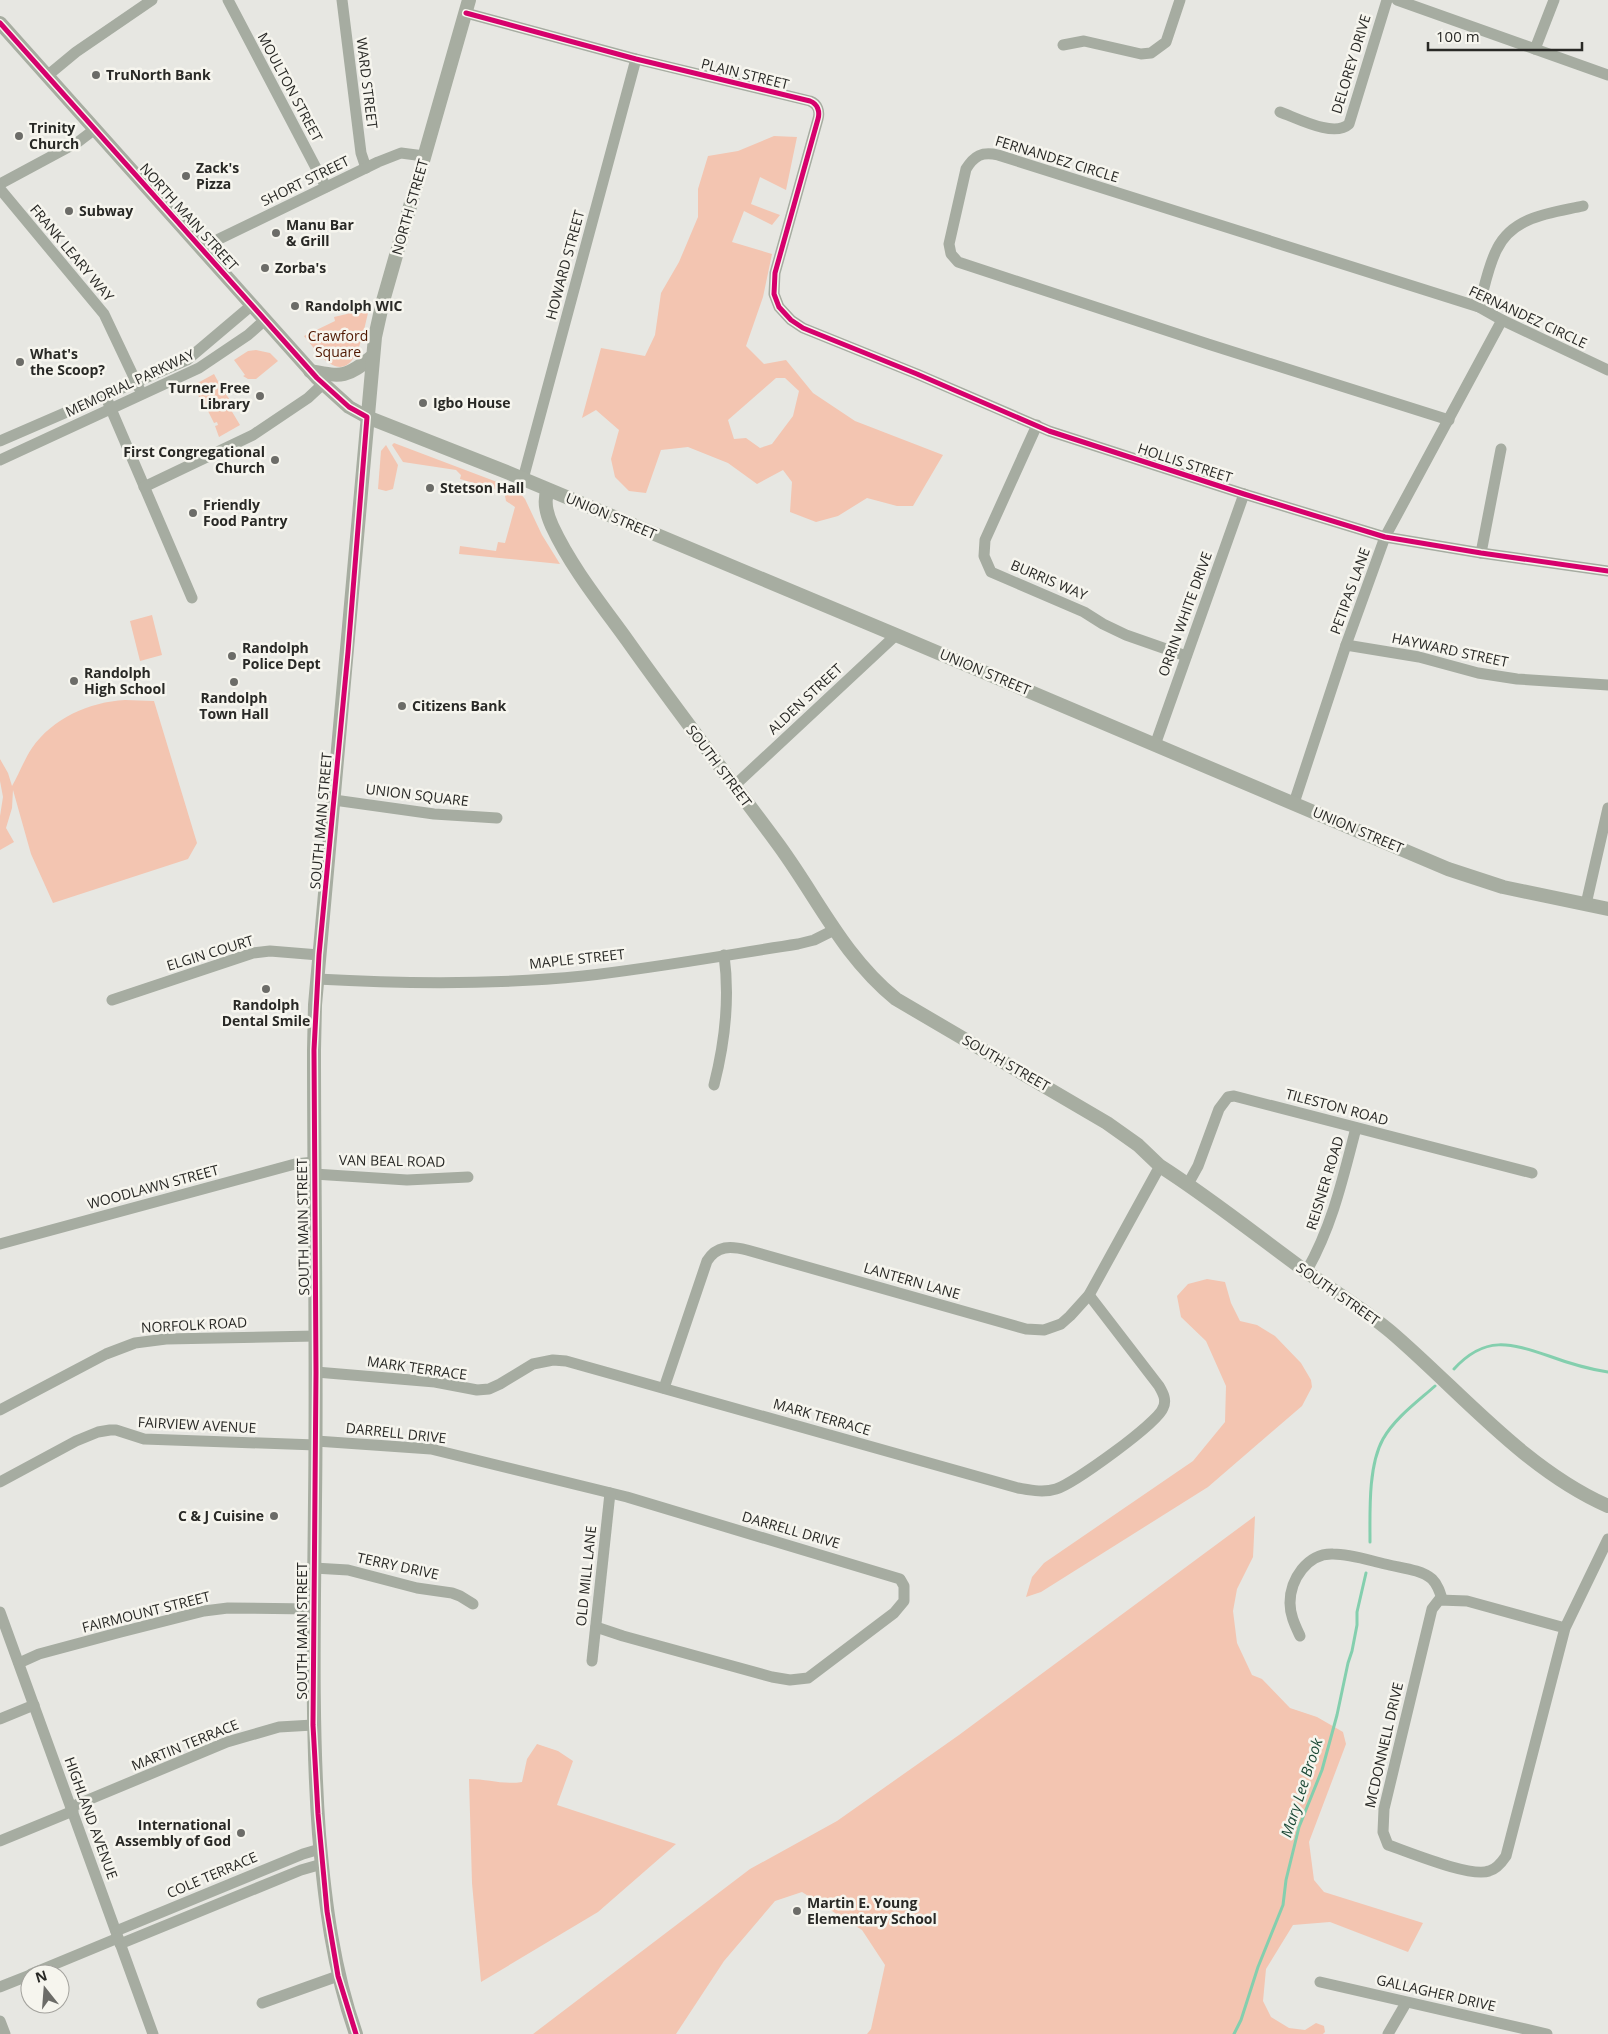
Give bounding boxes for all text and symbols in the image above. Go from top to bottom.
street label: DELOREY DRIVE [1326,12,1375,116]
scale bar [1428,20,1582,52]
text: 100 m [1436,26,1480,46]
street label: MOULTON STREET [254,29,327,145]
street label: WARD STREET [352,36,383,130]
street label: PLAIN STREET [699,53,791,94]
place label: TruNorth Bank [106,65,211,84]
marker: TruNorth Bank [90,69,102,81]
place label: Trinity Church [29,118,79,153]
marker: Trinity Church [13,130,25,142]
street label: FERNANDEZ CIRCLE [993,131,1121,186]
street label: SHORT STREET [257,151,352,210]
street label: NORTH STREET [387,156,432,257]
place label: Zack's Pizza [196,158,239,193]
street label: NORTH MAIN STREET [136,159,243,275]
marker: Zack's Pizza [180,170,192,182]
street label: FRANK LEARY WAY [26,200,119,305]
place label: Subway [79,201,133,220]
marker: Subway [63,205,75,217]
street label: HOWARD STREET [541,208,588,322]
place label: Manu Bar & Grill [286,215,355,250]
marker: Manu Bar & Grill [270,227,282,239]
place label: Zorba's [275,258,326,277]
marker: Zorba's [259,262,271,274]
street label: FERNANDEZ CIRCLE [1466,281,1590,352]
place label: Randolph WIC [305,296,403,315]
marker: Randolph WIC [289,300,301,312]
park label: Crawford Square [308,326,368,361]
place label: What's the Scoop? [30,344,105,379]
street label: MEMORIAL PARKWAY [62,344,198,421]
marker: What's the Scoop? [14,356,26,368]
place label: Turner Free Library [168,378,250,413]
marker: Turner Free Library [254,390,266,402]
place label: Igbo House [433,393,511,412]
marker: Igbo House [417,397,429,409]
street label: HOLLIS STREET [1135,438,1235,487]
place label: First Congregational Church [123,442,265,477]
marker: First Congregational Church [269,454,281,466]
place label: Stetson Hall [440,478,524,497]
marker: Stetson Hall [424,482,436,494]
street label: UNION STREET [563,488,660,543]
place label: Friendly Food Pantry [203,495,287,530]
marker: Friendly Food Pantry [187,507,199,519]
street label: PETIPAS LANE [1325,545,1374,637]
street label: ORRIN WHITE DRIVE [1153,549,1216,679]
street label: BURRIS WAY [1008,555,1091,604]
street label: HAYWARD STREET [1390,628,1510,671]
place label: Randolph Police Dept [242,638,321,673]
street label: UNION STREET [937,644,1034,699]
marker: Randolph Police Dept [226,650,238,662]
street label: ALDEN STREET [763,659,846,738]
place label: Randolph High School [84,663,165,698]
marker: Randolph High School [68,675,80,687]
marker: Randolph Town Hall [228,676,240,688]
place label: Randolph Town Hall [199,688,269,723]
place label: Citizens Bank [412,696,507,715]
marker: Citizens Bank [396,700,408,712]
street label: SOUTH STREET [682,721,757,811]
street label: SOUTH MAIN STREET [305,751,336,890]
street label: UNION SQUARE [364,779,470,810]
street label: UNION STREET [1310,802,1407,857]
street label: ELGIN COURT [164,930,256,975]
street label: MAPLE STREET [528,944,626,973]
marker: Randolph Dental Smile [260,983,272,995]
place label: Randolph Dental Smile [222,995,310,1030]
street label: SOUTH STREET [959,1030,1054,1095]
street label: TILESTON ROAD [1284,1084,1391,1129]
street label: REISNER ROAD [1301,1134,1348,1232]
street label: VAN BEAL ROAD [339,1150,445,1171]
street label: SOUTH MAIN STREET [292,1158,313,1296]
street label: WOODLAWN STREET [85,1160,221,1213]
street label: LANTERN LANE [862,1258,963,1303]
street label: SOUTH STREET [1293,1258,1384,1330]
street label: NORFOLK ROAD [140,1312,248,1337]
street label: MARK TERRACE [366,1351,468,1384]
street label: MARK TERRACE [771,1394,873,1440]
street label: FAIRVIEW AVENUE [137,1412,257,1437]
street label: DARRELL DRIVE [345,1418,447,1447]
place label: C & J Cuisine [178,1506,264,1525]
street label: DARRELL DRIVE [740,1506,842,1553]
marker: C & J Cuisine [268,1510,280,1522]
street label: OLD MILL LANE [571,1525,600,1627]
street label: TERRY DRIVE [355,1548,441,1583]
street label: SOUTH MAIN STREET [292,1562,311,1700]
street label: FAIRMOUNT STREET [80,1586,212,1637]
street label: MCDONNELL DRIVE [1360,1680,1407,1810]
street label: MARTIN TERRACE [128,1714,241,1775]
water label: Mary Lee Brook [1276,1735,1327,1840]
street label: HIGHLAND AVENUE [61,1754,122,1882]
place label: International Assembly of God [115,1815,231,1850]
marker: International Assembly of God [235,1827,247,1839]
street label: COLE TERRACE [164,1847,260,1902]
place label: Martin E. Young Elementary School [807,1893,937,1928]
marker: Martin E. Young Elementary School [791,1905,803,1917]
north arrow [20,1964,70,2014]
text: N [33,1965,49,1987]
street label: GALLAGHER DRIVE [1375,1970,1498,2015]

